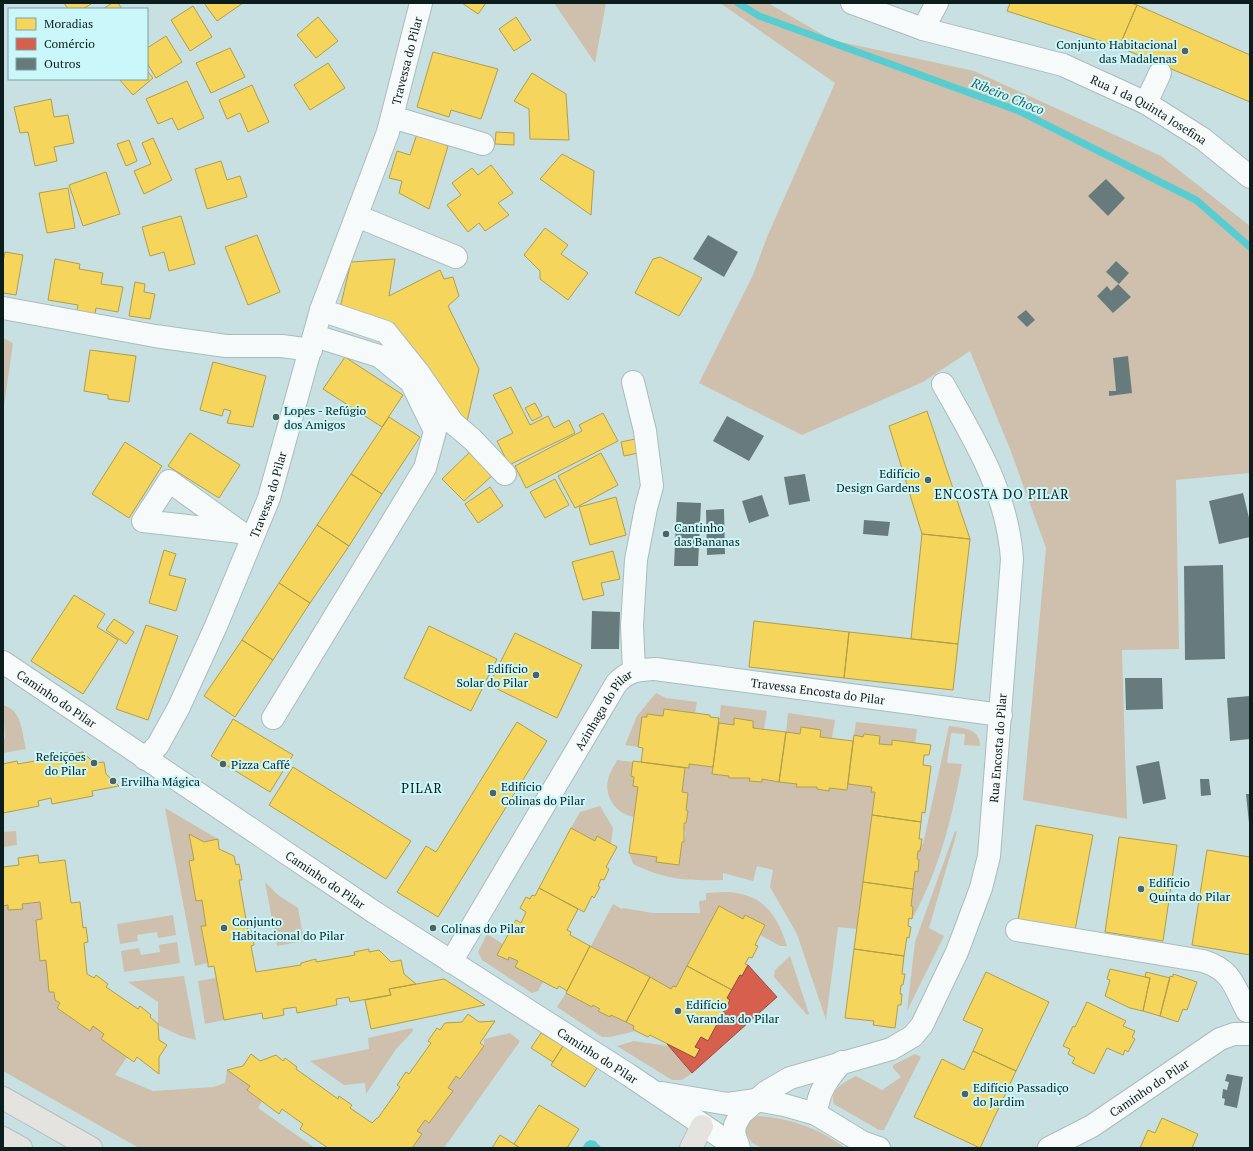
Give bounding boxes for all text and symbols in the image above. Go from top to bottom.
legend [8,8,148,80]
street label: Travessa do Pilar [388,15,425,106]
text: Moradias [44,16,93,31]
text: Comércio [44,36,95,51]
place label: Conjunto Habitacional das Madalenas [1056,37,1177,66]
marker: Conjunto Habitacional das Madalenas [1180,46,1190,56]
text: Outros [44,56,81,71]
street label: Rua 1 da Quinta Josefina [1088,71,1210,147]
water label: Ribeiro Choco [968,73,1047,119]
place label: Lopes - Refúgio dos Amigos [284,403,367,432]
marker: Lopes - Refúgio dos Amigos [271,412,281,422]
street label: Travessa do Pilar [246,449,289,540]
place label: Edifício Design Gardens [836,466,920,495]
marker: Edifício Design Gardens [923,475,933,485]
district label: ENCOSTA DO PILAR [934,485,1070,503]
place label: Cantinho das Bananas [674,520,740,549]
marker: Cantinho das Bananas [661,529,671,539]
place label: Edifício Solar do Pilar [456,661,528,690]
street label: Caminho do Pilar [14,666,100,731]
street label: Azinhaga do Pilar [571,666,635,753]
marker: Edifício Solar do Pilar [531,670,541,680]
street label: Travessa Encosta do Pilar [750,674,886,707]
street label: Rua Encosta do Pilar [986,692,1009,803]
place label: Refeições do Pilar [36,749,86,778]
place label: Pizza Caffé [231,757,290,772]
marker: Refeições do Pilar [89,758,99,768]
marker: Pizza Caffé [218,759,228,769]
place label: Ervilha Mágica [121,774,200,789]
marker: Ervilha Mágica [108,776,118,786]
district label: PILAR [401,779,443,797]
place label: Edifício Colinas do Pilar [501,779,585,808]
marker: Edifício Colinas do Pilar [488,788,498,798]
street label: Caminho do Pilar [283,847,369,912]
place label: Edifício Quinta do Pilar [1149,875,1231,904]
marker: Edifício Quinta do Pilar [1136,884,1146,894]
place label: Conjunto Habitacional do Pilar [232,914,345,943]
place label: Colinas do Pilar [441,921,525,936]
marker: Conjunto Habitacional do Pilar [219,923,229,933]
marker: Colinas do Pilar [428,923,438,933]
place label: Edifício Varandas do Pilar [686,997,780,1026]
marker: Edifício Varandas do Pilar [673,1006,683,1016]
street label: Caminho do Pilar [555,1024,641,1087]
street label: Caminho do Pilar [1106,1055,1192,1120]
place label: Edifício Passadiço do Jardim [973,1080,1069,1109]
marker: Edifício Passadiço do Jardim [960,1089,970,1099]

